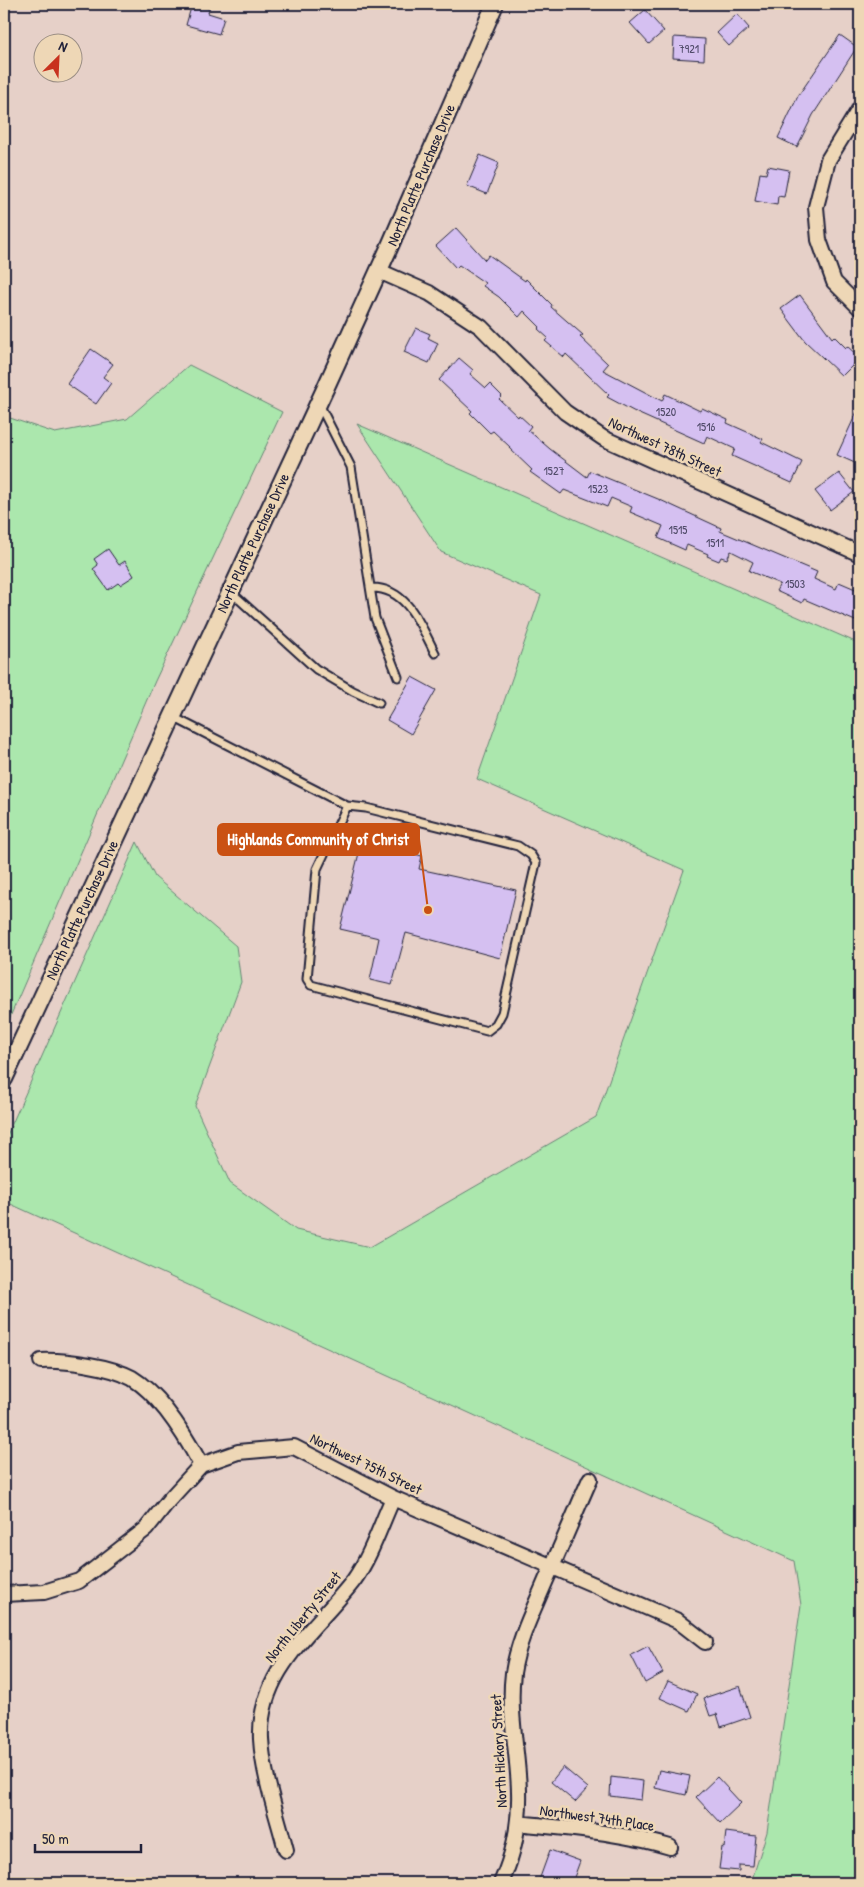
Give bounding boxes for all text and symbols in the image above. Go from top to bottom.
north arrow [32,32,82,82]
text: N [56,35,71,56]
house number: 7921 [679,40,699,57]
street label: North Platte Purchase Drive [381,101,460,249]
house number: 1520 [656,403,676,420]
street label: Northwest 78th Street [605,411,726,482]
house number: 1516 [697,418,715,435]
house number: 1527 [544,462,565,479]
street label: North Platte Purchase Drive [211,469,294,616]
house number: 1523 [588,480,608,497]
house number: 1515 [669,521,687,538]
house number: 1511 [706,534,724,551]
house number: 1503 [785,575,805,592]
callout: Highlands Community of Christ [218,824,419,855]
text: Highlands Community of Christ [227,828,409,851]
street label: North Platte Purchase Drive [40,836,123,983]
street label: Northwest 75th Street [307,1427,426,1500]
street label: North Liberty Street [259,1566,346,1667]
street label: North Hickory Street [485,1693,512,1808]
street label: Northwest 74th Place [538,1799,656,1836]
scale bar [35,1822,141,1854]
text: 50 m [42,1828,69,1849]

